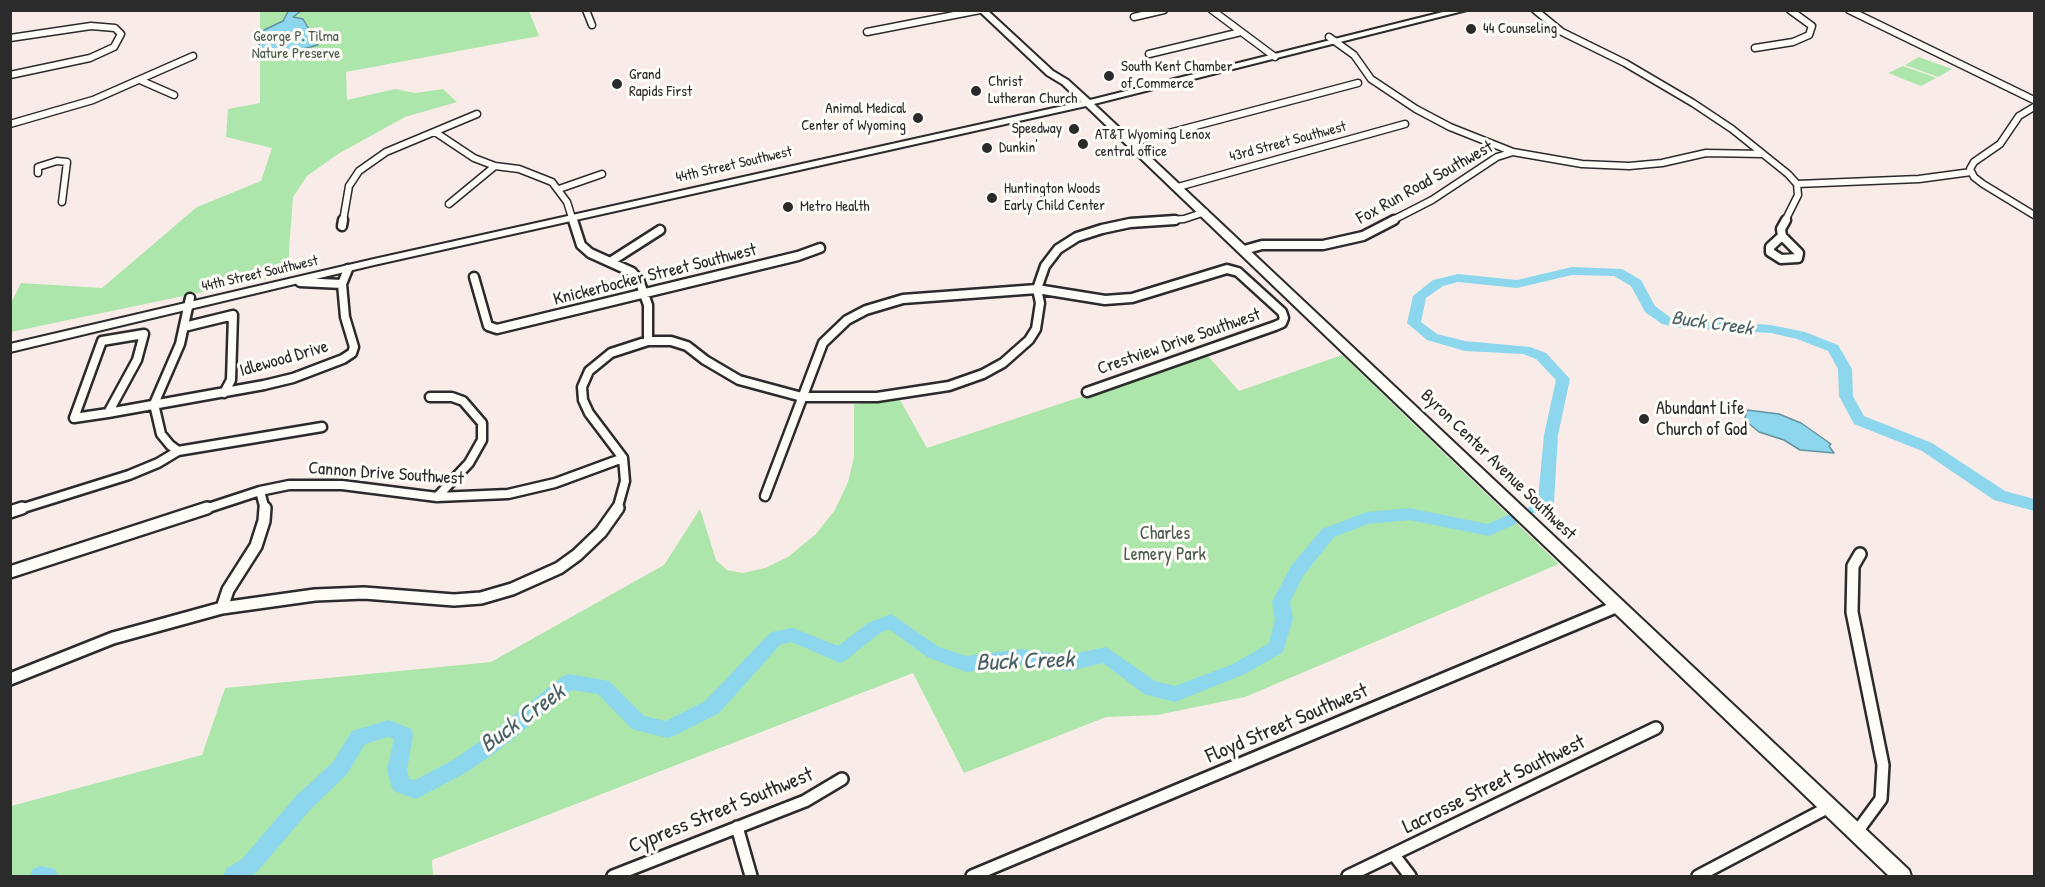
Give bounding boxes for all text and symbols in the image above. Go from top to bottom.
place label: 44 Counseling [1483,20,1557,38]
marker: 44 Counseling [1464,22,1478,36]
park label: George P. Tilma Nature Preserve [252,28,340,63]
place label: South Kent Chamber of Commerce [1121,58,1233,93]
place label: Grand Rapids First [629,66,692,101]
marker: South Kent Chamber of Commerce [1102,69,1116,83]
place label: Christ Lutheran Church [988,73,1077,108]
marker: Grand Rapids First [610,77,624,91]
marker: Christ Lutheran Church [969,84,983,98]
place label: Animal Medical Center of Wyoming [801,100,906,135]
marker: Animal Medical Center of Wyoming [911,111,925,125]
street label: 43rd Street Southwest [1228,118,1348,166]
place label: Speedway [1012,120,1062,138]
marker: Speedway [1067,122,1081,136]
place label: AT&T Wyoming Lenox central office [1095,126,1211,161]
marker: AT&T Wyoming Lenox central office [1076,137,1090,151]
street label: Fox Run Road Southwest [1353,137,1497,229]
place label: Dunkin' [999,139,1038,157]
marker: Dunkin' [980,141,994,155]
street label: 44th Street Southwest [674,143,794,187]
place label: Huntington Woods Early Child Center [1004,180,1105,215]
marker: Huntington Woods Early Child Center [985,191,999,205]
place label: Metro Health [800,198,870,216]
marker: Metro Health [781,200,795,214]
street label: Knickerbocker Street Southwest [551,239,759,311]
street label: 44th Street Southwest [200,252,320,296]
street label: Crestview Drive Southwest [1095,304,1263,380]
water label: Buck Creek [1670,306,1754,342]
street label: Idlewood Drive [237,336,331,382]
street label: Byron Center Avenue Southwest [1416,385,1580,545]
place label: Abundant Life Church of God [1656,398,1747,440]
marker: Abundant Life Church of God [1637,412,1651,426]
street label: Cannon Drive Southwest [308,458,464,490]
park label: Charles Lemery Park [1124,523,1206,566]
water label: Buck Creek [976,646,1074,678]
water label: Buck Creek [475,679,571,759]
street label: Floyd Street Southwest [1202,679,1372,769]
street label: Lacrosse Street Southwest [1399,730,1589,840]
street label: Cypress Street Southwest [625,763,817,859]

